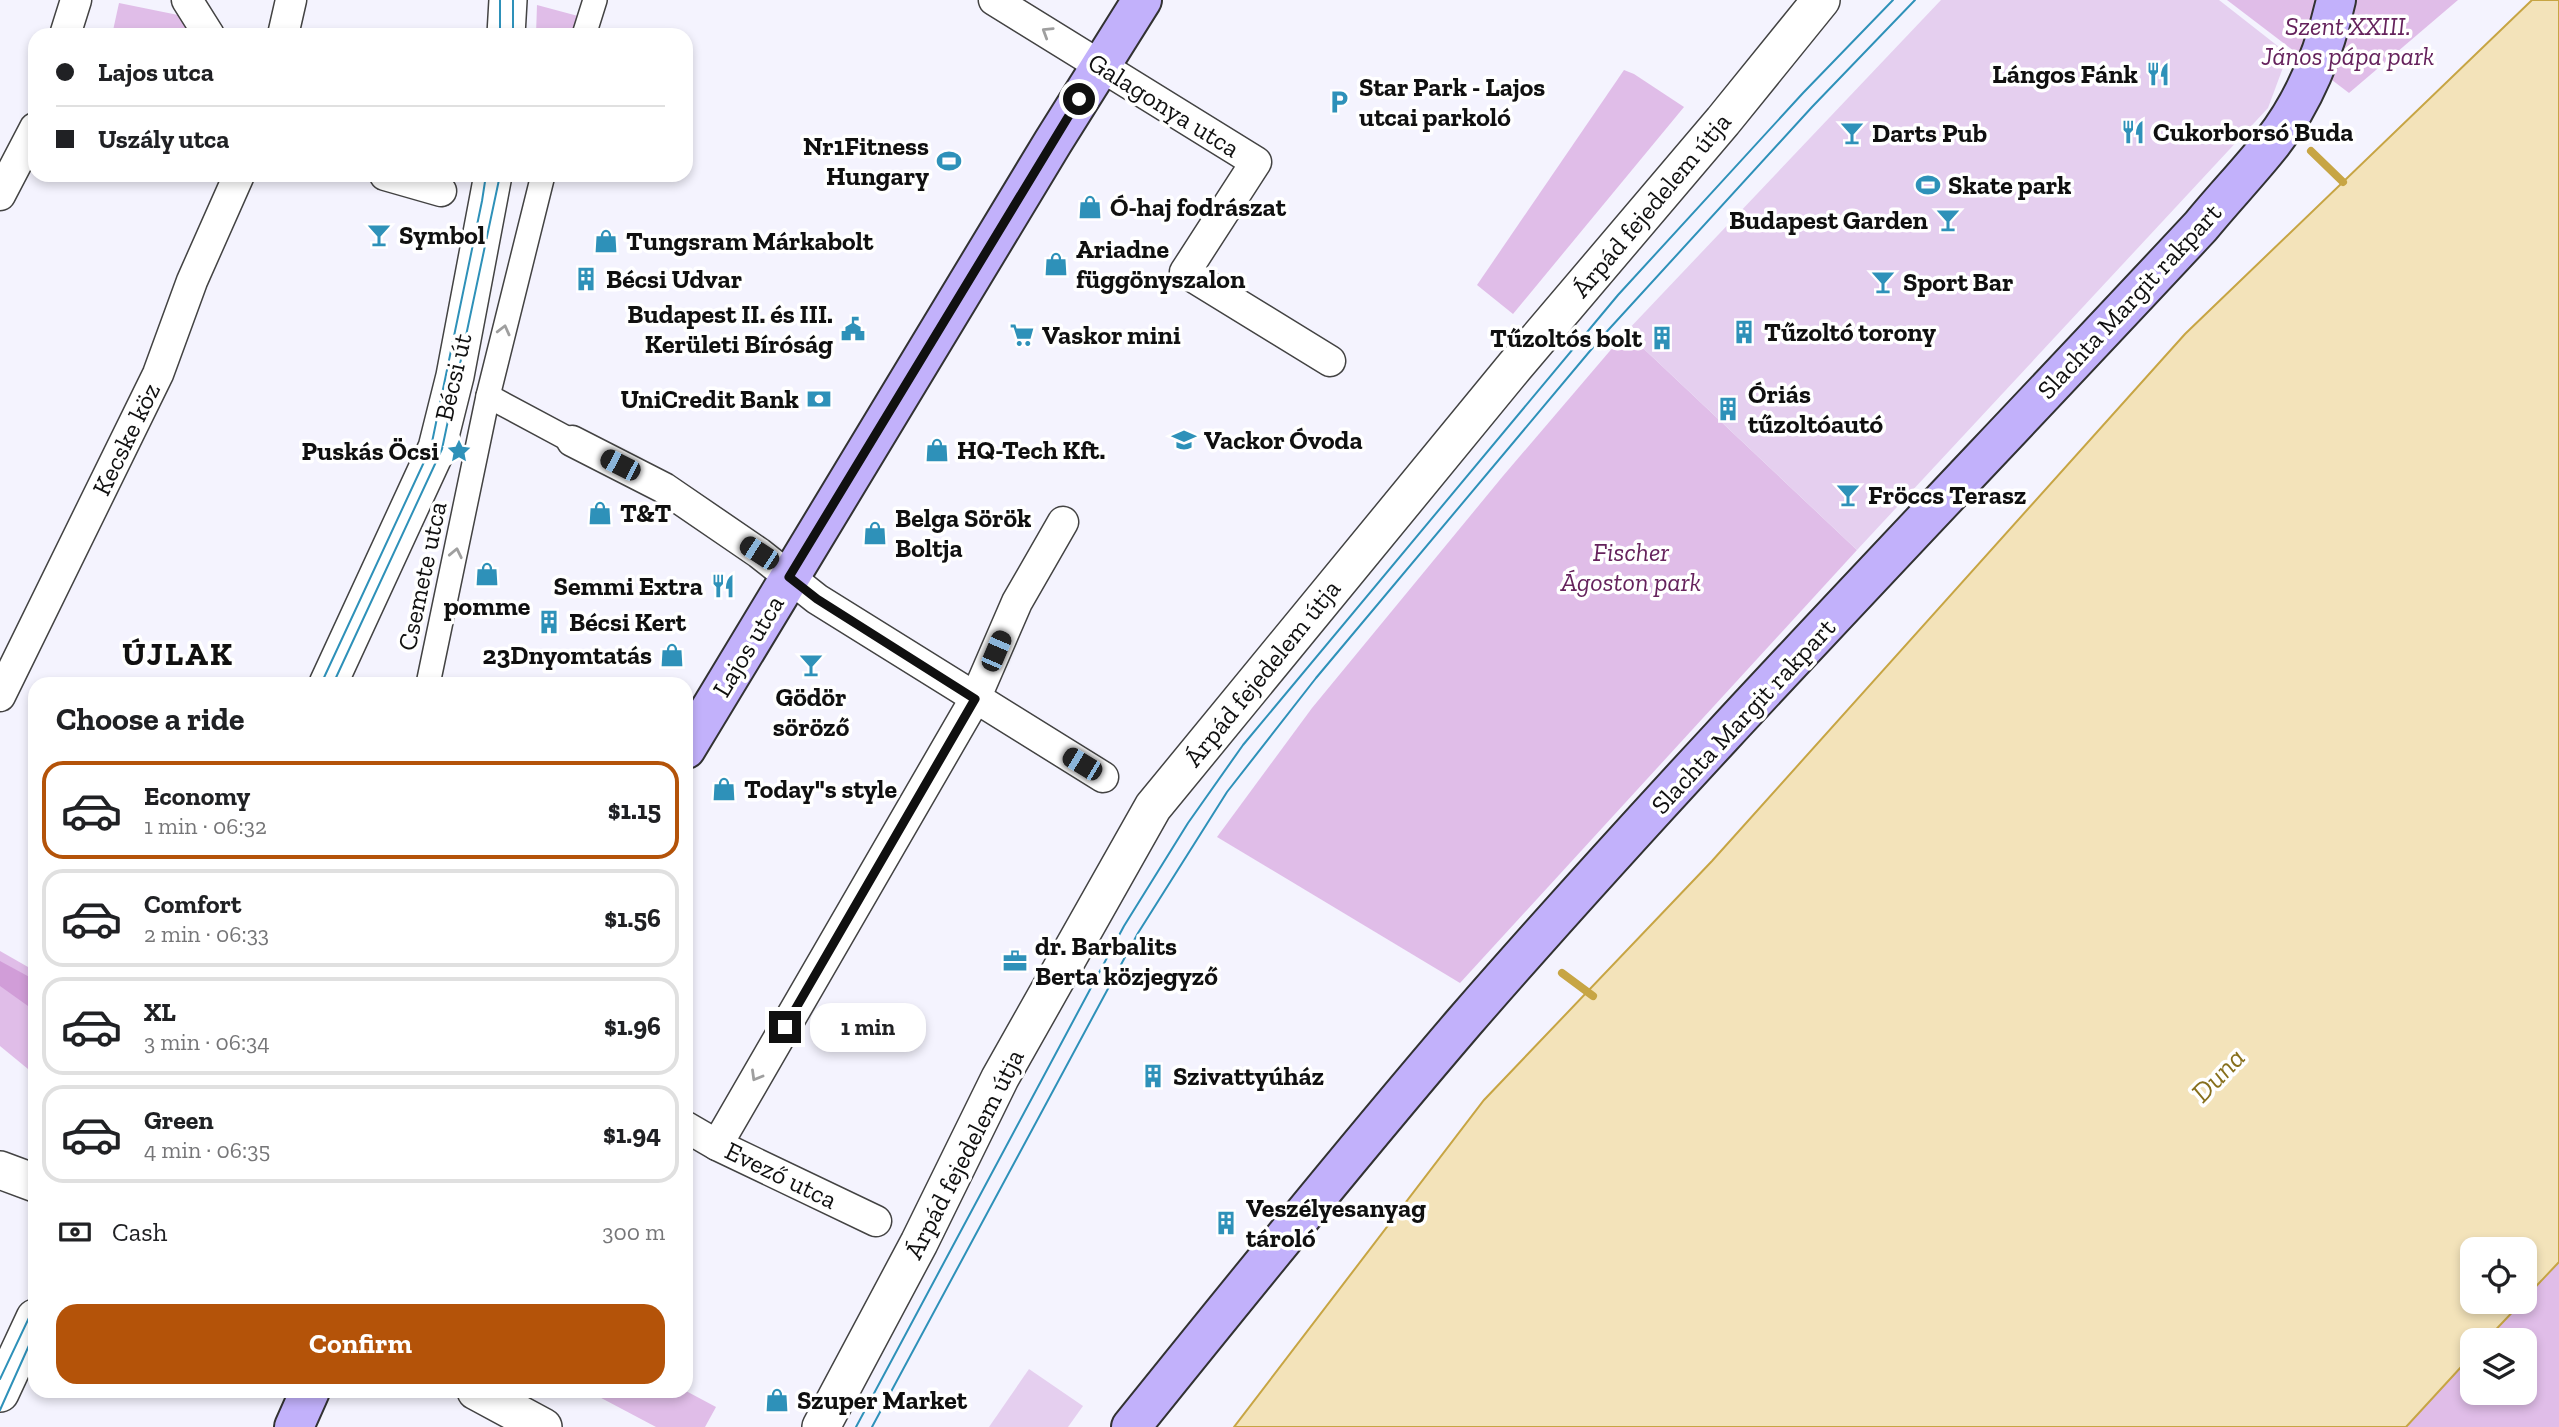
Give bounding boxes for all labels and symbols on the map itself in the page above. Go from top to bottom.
park label: Szent XXIII. János pápa park [2261,10,2434,72]
one-way arrow [1042,28,1055,41]
street label: Galagonya utca [1082,46,1246,164]
place label: Lángos Fánk [1992,58,2139,90]
restaurant icon: Lángos Fánk [2144,60,2172,88]
place label: Star Park - Lajos utcai parkoló [1359,71,1545,133]
route start [1063,83,1095,115]
parking icon: Star Park - Lajos utcai parkoló [1325,88,1353,116]
street label: Árpád fejedelem útja [1564,106,1738,304]
place label: Cukorborsó Buda [2153,116,2353,148]
place label: Darts Pub [1872,117,1987,149]
restaurant icon: Cukorborsó Buda [2119,118,2147,146]
bar icon: Darts Pub [1838,119,1866,147]
place label: Nr1Fitness Hungary [803,130,929,192]
sports icon: Nr1Fitness Hungary [935,147,963,175]
place label: Skate park [1948,169,2072,201]
sports icon: Skate park [1914,171,1942,199]
place label: Ó-haj fodrászat [1110,191,1287,223]
shop icon: Ó-haj fodrászat [1076,193,1104,221]
street label: Slachta Margit rakpart [2030,196,2228,405]
place label: Budapest Garden [1729,204,1929,236]
bar icon: Budapest Garden [1934,206,1962,234]
place label: Symbol [399,219,485,251]
bar icon: Symbol [365,221,393,249]
place label: Tungsram Márkabolt [626,225,874,257]
shop icon: Tungsram Márkabolt [592,227,620,255]
place label: Ariadne függönyszalon [1076,233,1246,295]
shop icon: Ariadne függönyszalon [1042,250,1070,278]
place label: Bécsi Udvar [606,263,742,295]
building icon: Bécsi Udvar [572,265,600,293]
place label: Sport Bar [1903,266,2013,298]
bar icon: Sport Bar [1869,268,1897,296]
place label: Budapest II. és III. Kerületi Bíróság [627,298,833,360]
public building icon: Budapest II. és III. Kerületi Bíróság [839,315,867,343]
place label: Tűzoltó torony [1764,316,1936,348]
building icon: Tűzoltó torony [1730,318,1758,346]
place label: Vaskor mini [1042,319,1181,351]
supermarket icon: Vaskor mini [1008,321,1036,349]
place label: Tűzoltós bolt [1490,322,1643,354]
one-way arrow [496,324,510,336]
building icon: Tűzoltós bolt [1648,324,1676,352]
street label: Bécsi út [427,330,479,424]
street label: Kecske köz [85,377,167,501]
place label: Óriás tűzoltóautó [1748,378,1884,440]
place label: UniCredit Bank [620,383,800,415]
bank icon: UniCredit Bank [805,385,833,413]
building icon: Óriás tűzoltóautó [1714,395,1742,423]
place label: Vackor Óvoda [1204,424,1363,456]
school or university icon: Vackor Óvoda [1170,426,1198,454]
place label: HQ-Tech Kft. [957,434,1105,466]
place label: Puskás Öcsi [302,435,439,467]
shop icon: HQ-Tech Kft. [923,436,951,464]
place icon: Puskás Öcsi [445,437,473,465]
car [597,446,644,484]
place label: Fröccs Terasz [1868,479,2026,511]
bar icon: Fröccs Terasz [1834,481,1862,509]
place label: T&T [620,497,672,529]
street label: Csemete utca [391,498,454,653]
shop icon: T&T [586,499,614,527]
place label: Belga Sörök Boltja [895,502,1032,564]
shop icon: Belga Sörök Boltja [861,519,889,547]
car [736,533,783,573]
park label: Fischer Ágoston park [1560,536,1701,598]
one-way arrow [447,547,462,559]
shop icon: pomme [473,560,501,588]
place label: Semmi Extra [553,570,703,602]
restaurant icon: Semmi Extra [709,572,737,600]
street label: Árpád fejedelem útja [1177,573,1347,773]
street label: Lajos utca [705,589,791,703]
place label: pomme [444,590,531,622]
place label: Bécsi Kert [569,606,687,638]
building icon: Bécsi Kert [535,608,563,636]
street label: Slachta Margit rakpart [1644,611,1842,820]
car [979,628,1014,674]
district label: ÚJLAK [122,634,234,673]
place label: 23Dnyomtatás [482,639,652,671]
shop icon: 23Dnyomtatás [658,641,686,669]
bar icon: Gödör söröző [797,651,825,679]
place label: Gödör söröző [773,681,850,743]
car [1059,744,1106,784]
place label: Today"s style [744,773,897,805]
shop icon: Today"s style [710,775,738,803]
place label: dr. Barbalits Berta közjegyző [1035,930,1218,992]
office icon: dr. Barbalits Berta közjegyző [1001,947,1029,975]
callout: 1 min [810,1002,925,1052]
route end [769,1011,801,1043]
water label: Duna [2184,1041,2252,1109]
street label: Árpád fejedelem útja [897,1043,1031,1264]
place label: Szivattyúház [1173,1060,1324,1092]
building icon: Szivattyúház [1139,1062,1167,1090]
one-way arrow [752,1068,765,1081]
street label: Evező utca [720,1134,843,1216]
place label: Veszélyesanyag tároló [1246,1192,1426,1254]
building icon: Veszélyesanyag tároló [1212,1209,1240,1237]
place label: Szuper Market [797,1384,968,1416]
shop icon: Szuper Market [763,1386,791,1414]

